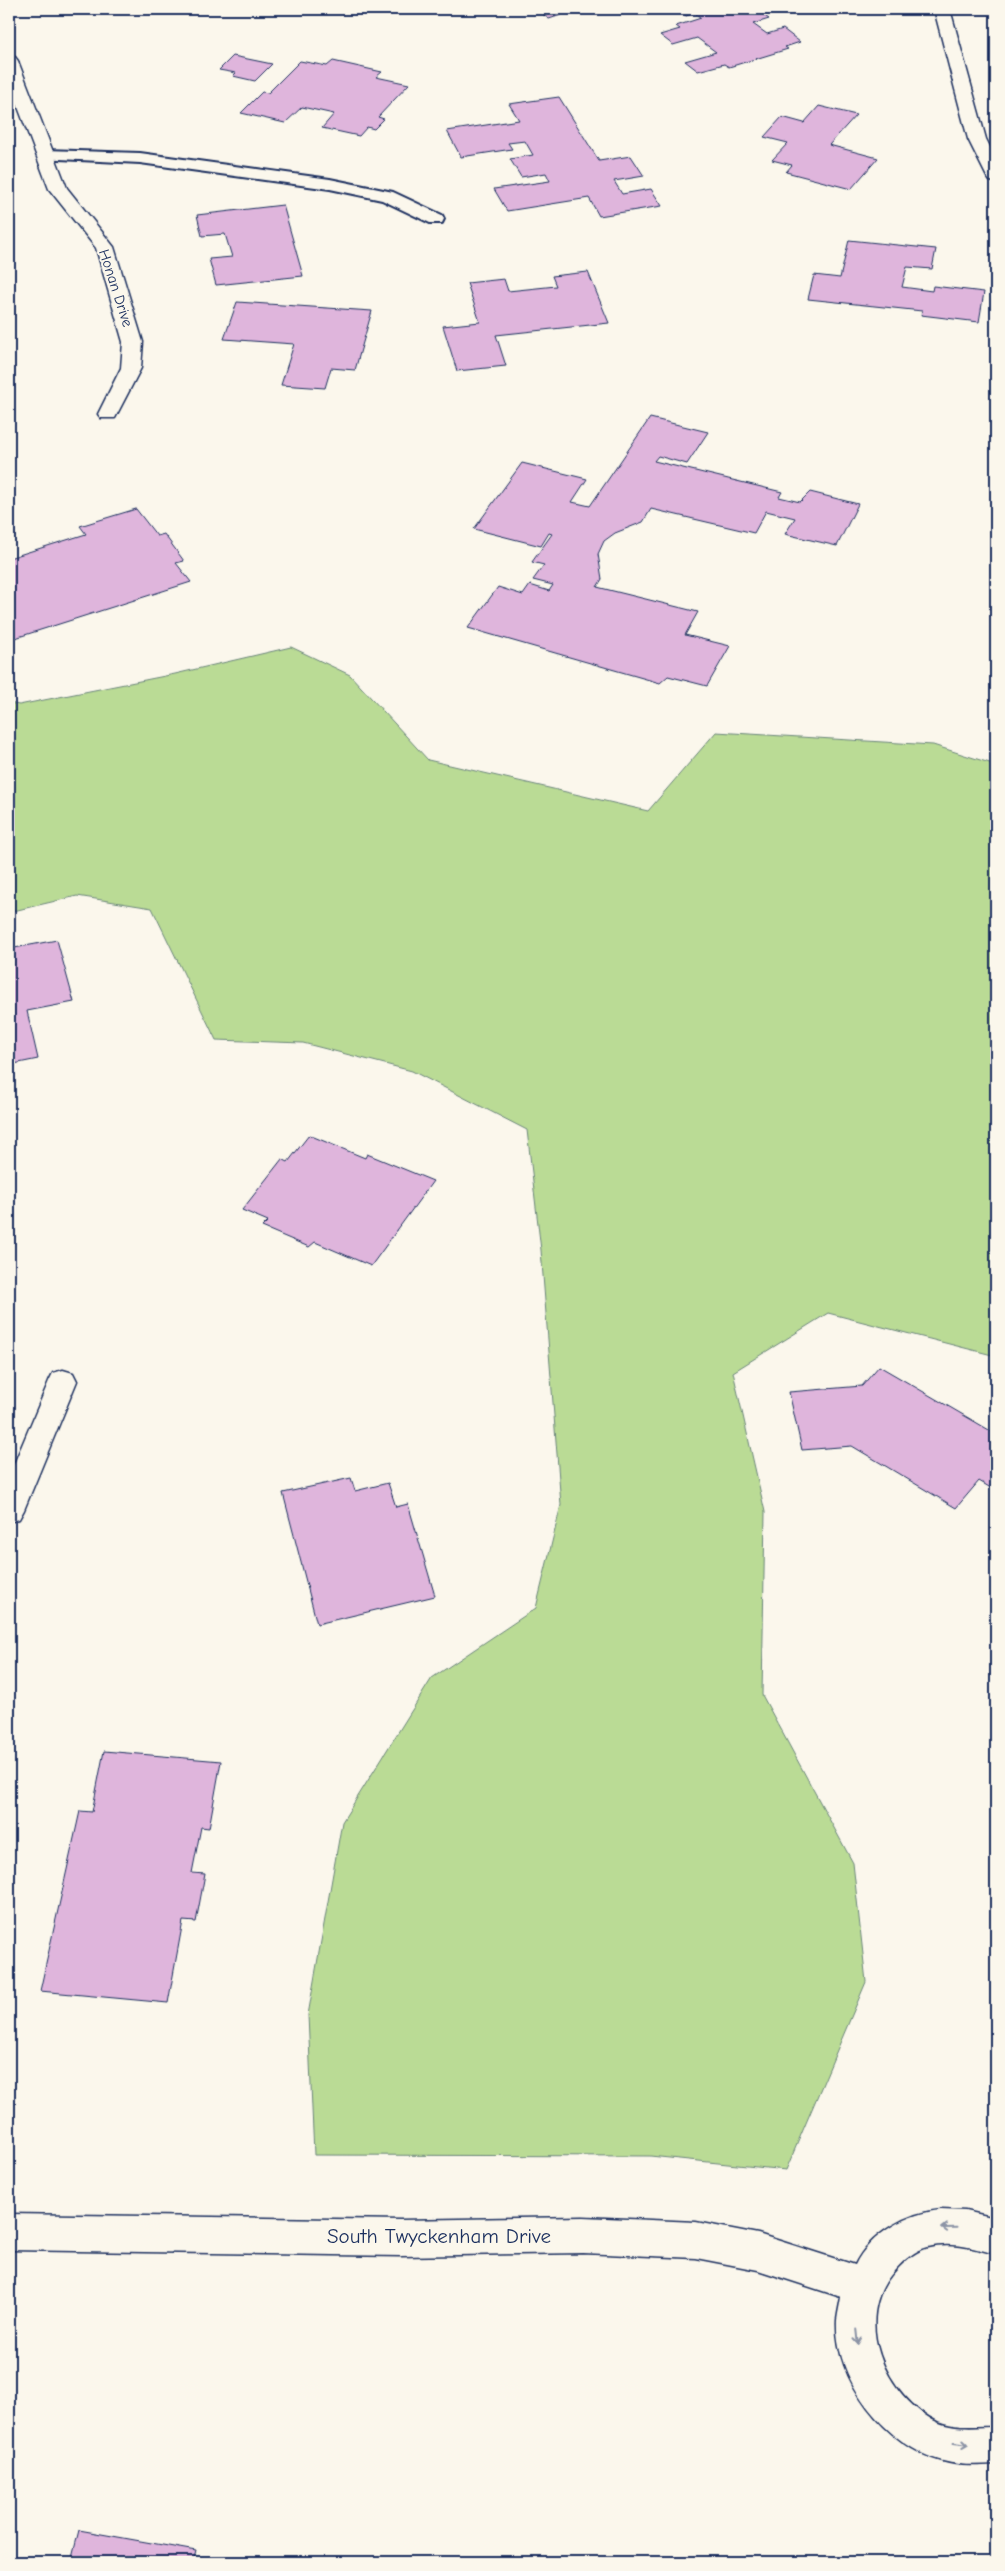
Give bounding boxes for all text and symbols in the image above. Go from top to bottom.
street label: Honan Drive [95,247,137,329]
one-way arrow [941,2223,957,2232]
street label: South Twyckenham Drive [327,2224,551,2248]
one-way arrow [852,2329,862,2345]
one-way arrow [953,2440,969,2450]

